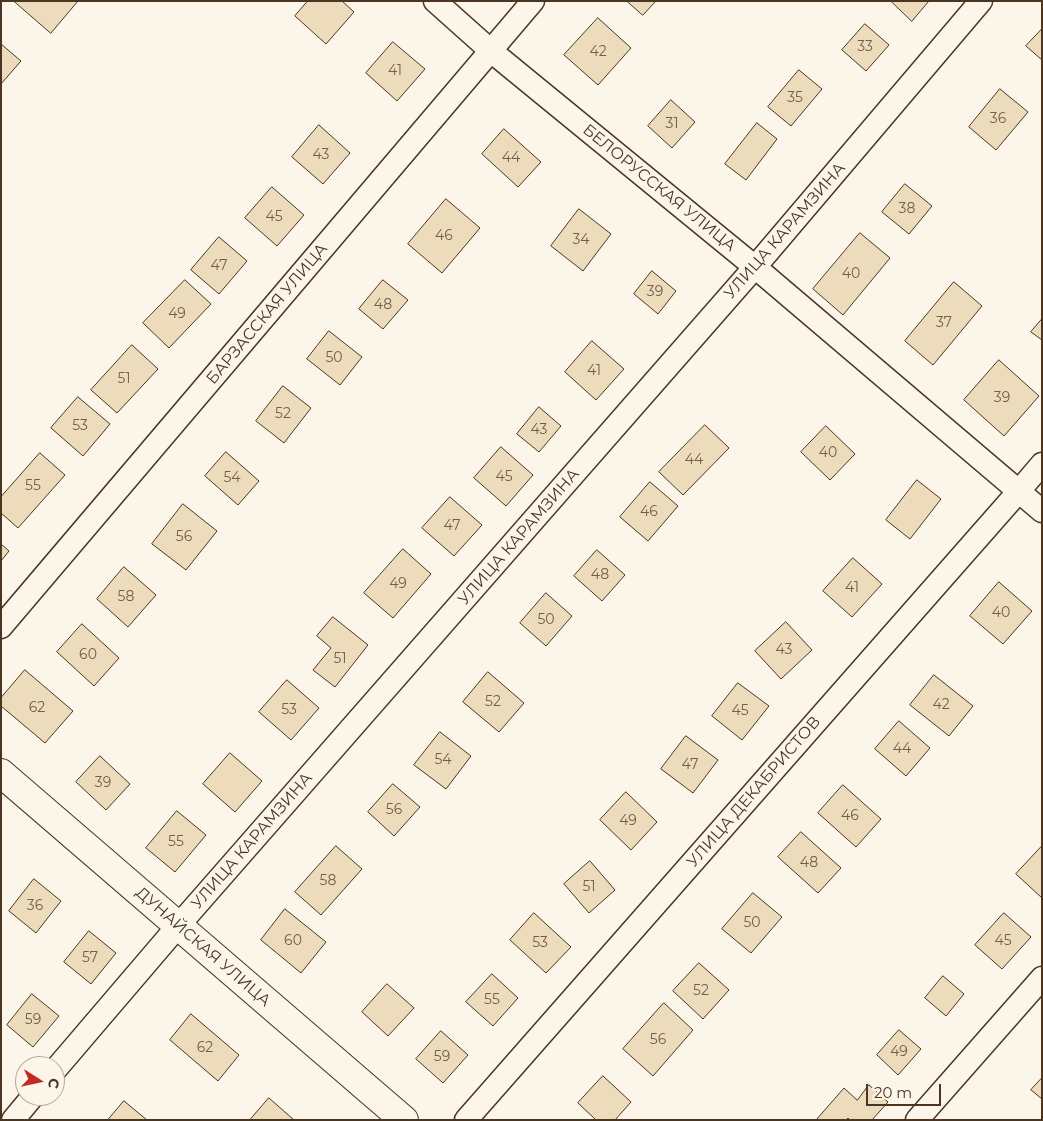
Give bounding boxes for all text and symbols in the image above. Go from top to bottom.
house number: 33 [857,39,873,55]
house number: 42 [589,44,607,60]
house number: 41 [388,63,402,79]
house number: 35 [787,90,803,106]
house number: 36 [990,111,1006,127]
house number: 31 [666,116,678,132]
street label: БЕЛОРУССКАЯ УЛИЦА [579,120,739,256]
house number: 43 [313,147,329,163]
house number: 44 [502,150,520,166]
street label: УЛИЦА КАРАМЗИНА [721,159,849,303]
house number: 38 [899,201,915,217]
house number: 45 [265,209,283,225]
house number: 46 [435,228,453,244]
house number: 34 [572,232,590,248]
street label: БАРЗАССКАЯ УЛИЦА [202,240,332,388]
house number: 47 [211,258,227,274]
house number: 40 [842,266,860,282]
house number: 39 [647,284,663,300]
house number: 48 [374,297,392,313]
house number: 49 [168,306,186,322]
house number: 37 [936,315,952,331]
house number: 50 [325,350,343,366]
house number: 41 [587,363,601,379]
house number: 51 [118,371,130,387]
house number: 39 [994,390,1010,406]
house number: 52 [275,406,291,422]
house number: 53 [72,418,88,434]
house number: 43 [531,422,547,438]
house number: 40 [819,445,837,461]
house number: 44 [685,452,703,468]
street label: УЛИЦА КАРАМЗИНА [455,465,583,609]
house number: 45 [495,469,513,485]
house number: 54 [223,470,241,486]
house number: 55 [25,478,41,494]
house number: 46 [640,504,658,520]
house number: 47 [444,518,460,534]
house number: 56 [176,529,192,545]
house number: 48 [591,567,609,583]
house number: 49 [389,576,407,592]
house number: 41 [845,580,859,596]
house number: 58 [118,589,134,605]
house number: 40 [992,605,1010,621]
house number: 50 [537,612,555,628]
house number: 43 [776,642,792,658]
house number: 60 [79,647,97,663]
house number: 51 [334,651,346,667]
house number: 52 [485,694,501,710]
house number: 42 [932,697,950,713]
house number: 62 [29,700,45,716]
house number: 53 [281,702,297,718]
house number: 45 [731,703,749,719]
street label: УЛИЦА ДЕКАБРИСТОВ [683,713,825,871]
house number: 44 [893,741,911,757]
house number: 54 [434,752,452,768]
house number: 47 [682,757,698,773]
street label: УЛИЦА КАРАМЗИНА [188,769,316,913]
house number: 39 [95,775,111,791]
house number: 56 [386,802,402,818]
house number: 46 [841,808,859,824]
house number: 49 [619,813,637,829]
house number: 55 [168,834,184,850]
house number: 48 [800,855,818,871]
house number: 58 [320,873,336,889]
house number: 51 [583,879,595,895]
street label: ДУНАЙСКАЯ УЛИЦА [132,883,274,1011]
house number: 36 [27,898,43,914]
house number: 50 [743,915,761,931]
house number: 60 [284,933,302,949]
house number: 45 [994,933,1012,949]
house number: 53 [532,935,548,951]
house number: 57 [82,950,98,966]
house number: 52 [693,983,709,999]
house number: 55 [484,992,500,1008]
house number: 59 [25,1012,41,1028]
house number: 56 [650,1032,666,1048]
house number: 62 [197,1040,213,1056]
house number: 49 [890,1044,908,1060]
house number: 59 [434,1049,450,1065]
north arrow [15,1056,65,1106]
scale bar [868,1074,943,1106]
text: С [44,1077,64,1090]
text: 20 m [874,1083,912,1102]

